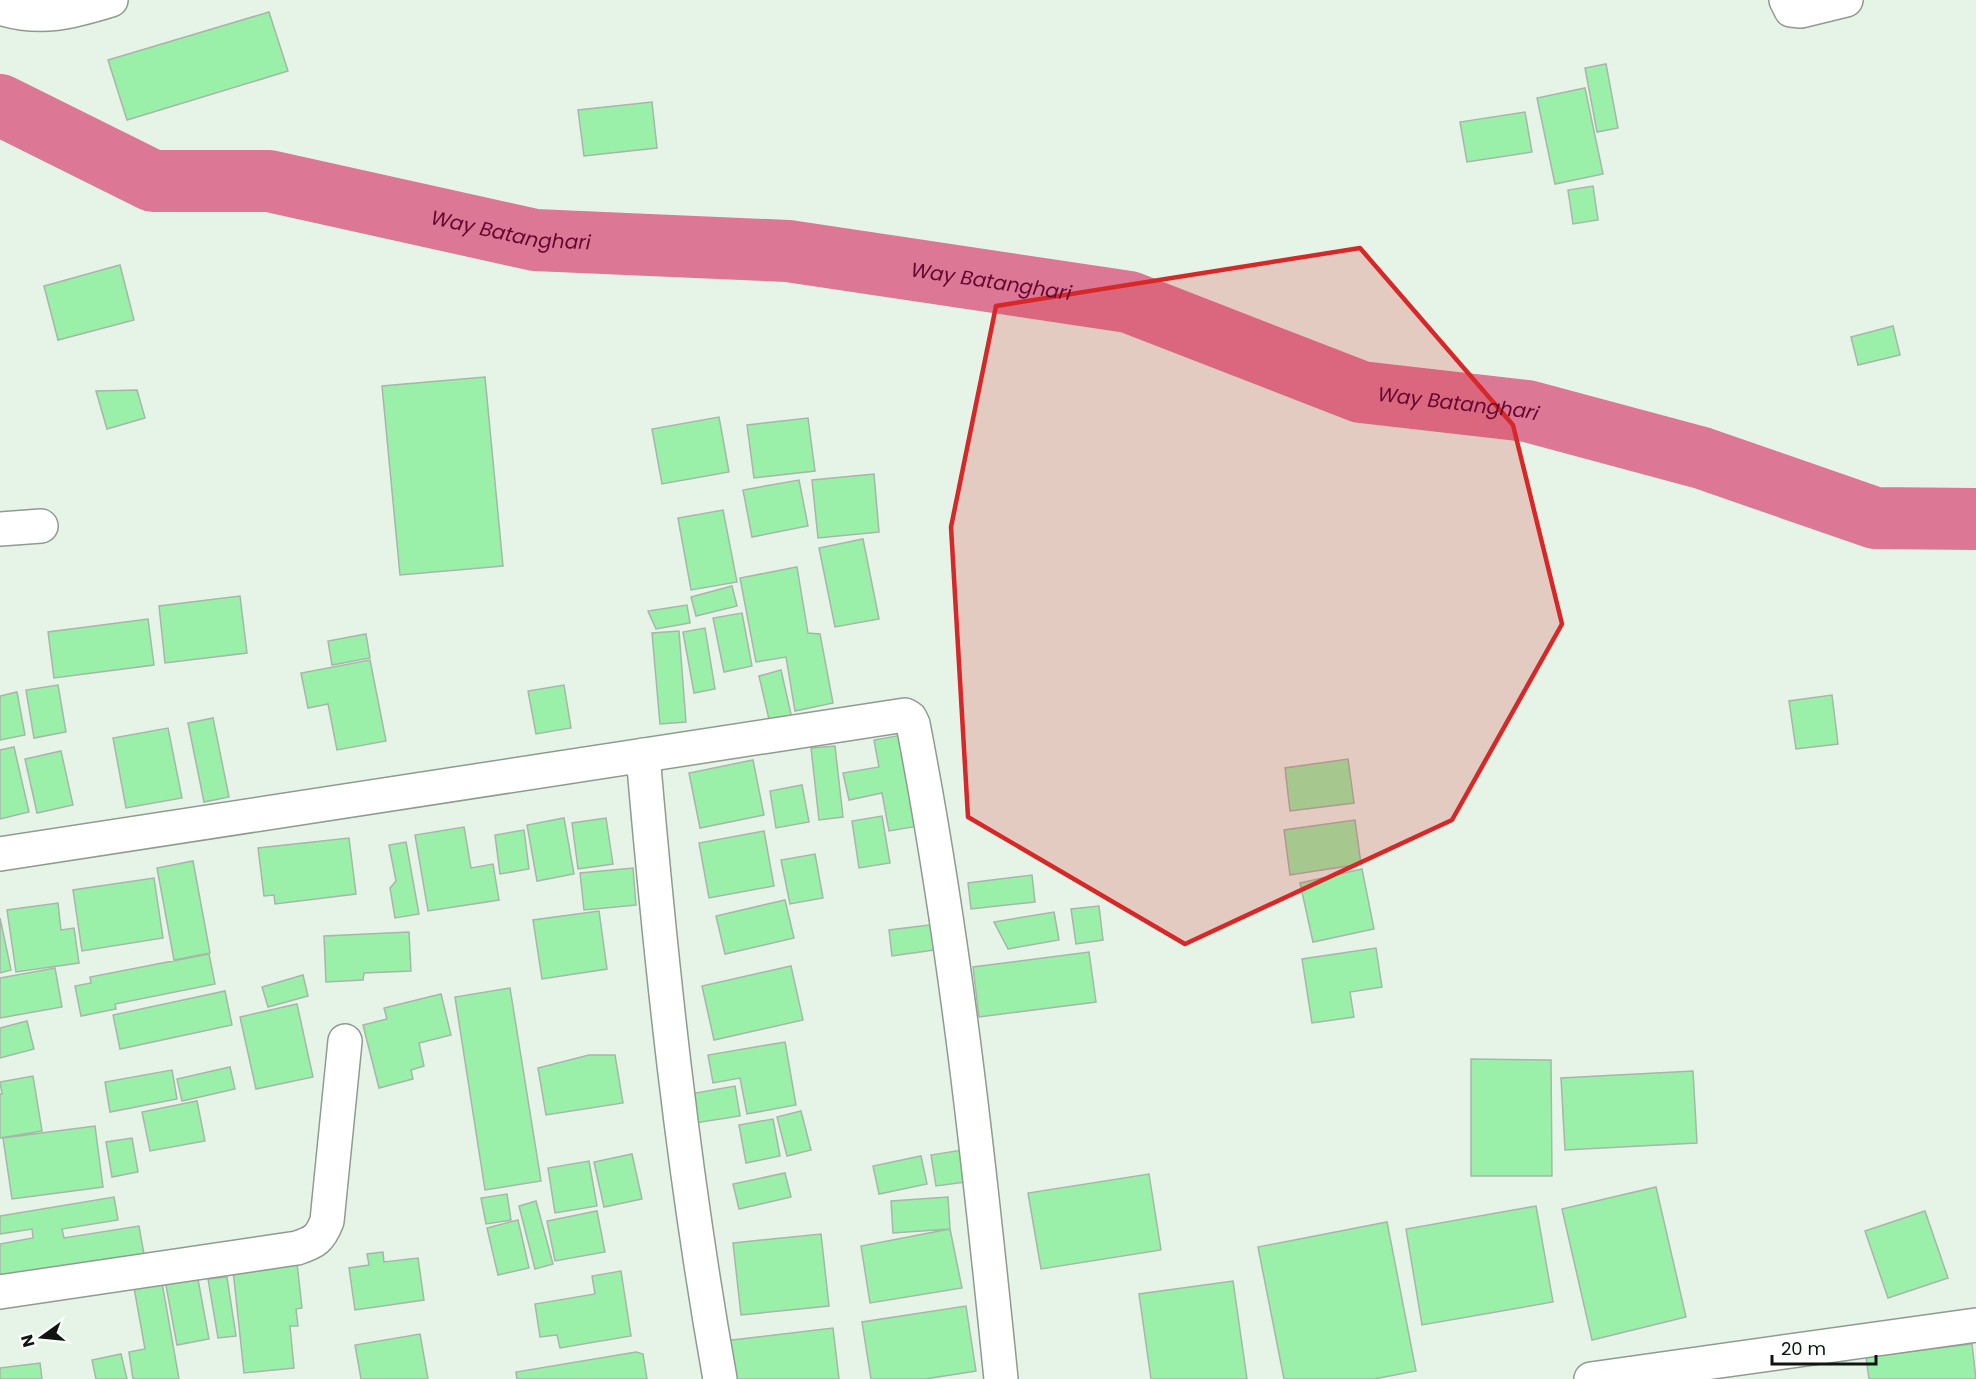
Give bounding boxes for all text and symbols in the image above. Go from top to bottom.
water label: Way Batanghari [428,203,592,256]
water label: Way Batanghari [909,256,1074,307]
water label: Way Batanghari [1376,380,1543,428]
north arrow [12,1307,72,1367]
scale bar [1772,1328,1876,1366]
text: N [15,1332,41,1350]
text: 20 m [1781,1336,1826,1361]

